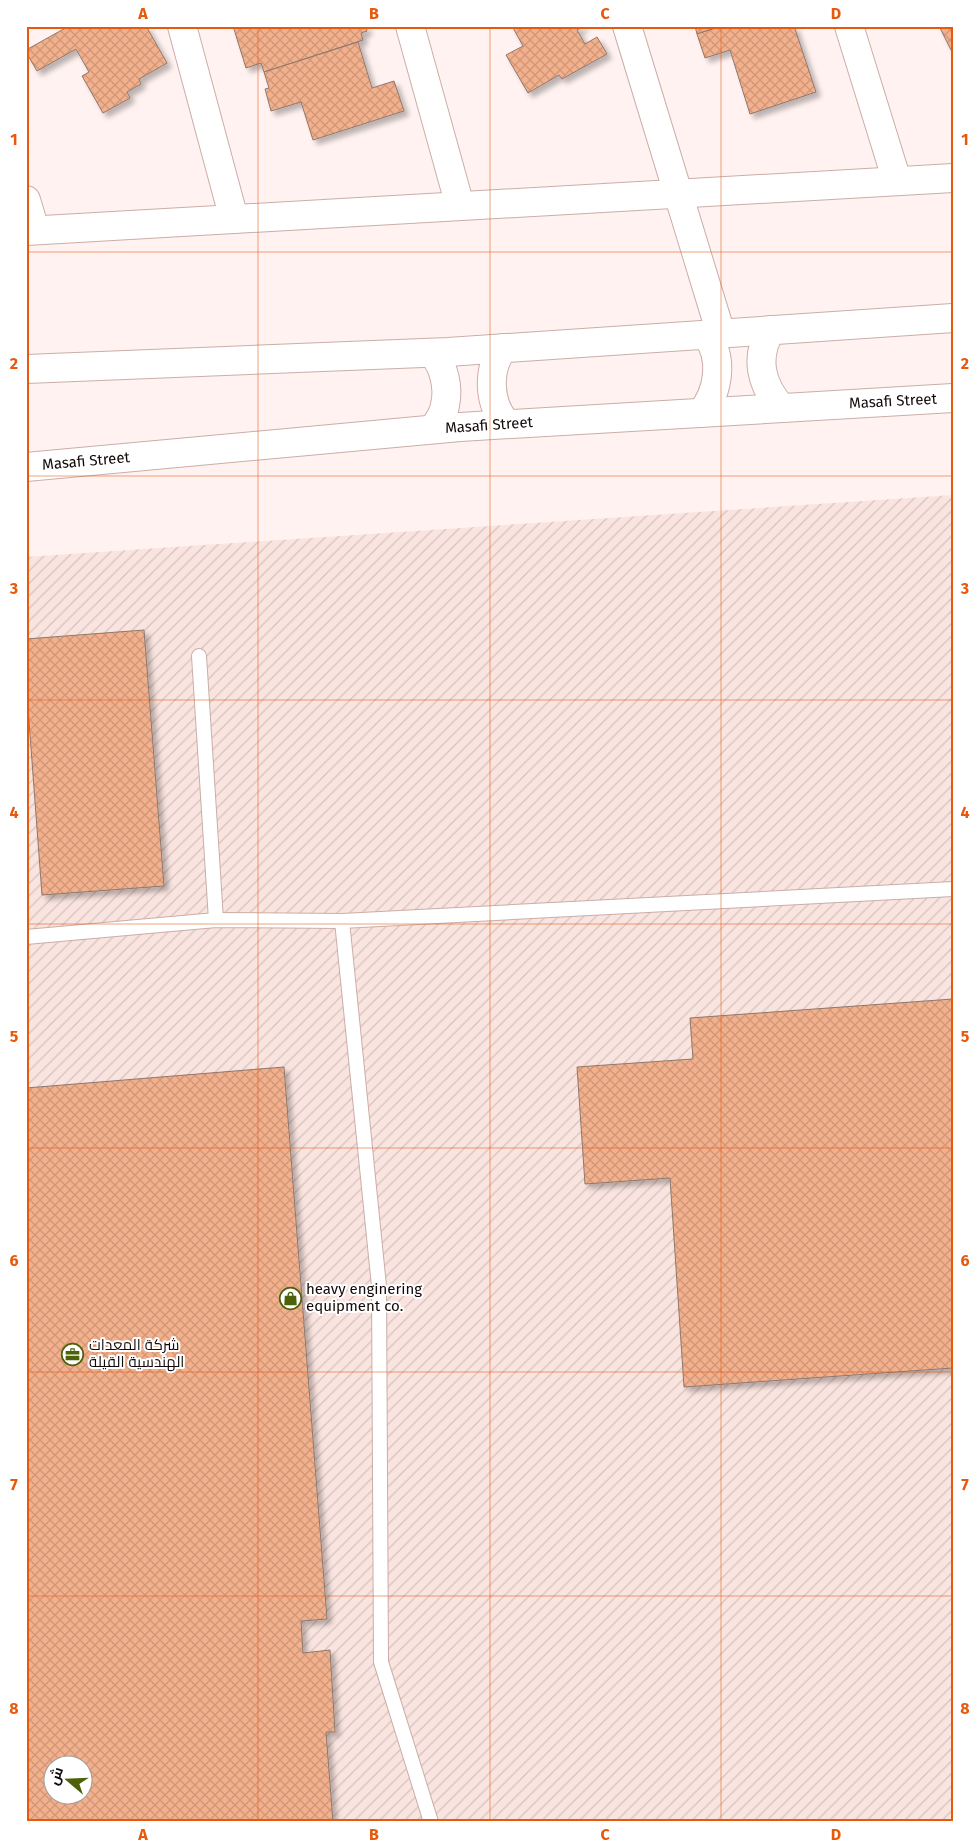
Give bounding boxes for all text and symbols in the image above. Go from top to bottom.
text: A [137,4,148,23]
text: B [369,4,379,23]
text: C [600,4,610,23]
text: D [831,4,841,23]
text: 1 [10,130,18,149]
text: 1 [961,130,969,149]
text: 2 [10,354,18,373]
text: 2 [961,354,969,373]
street label: Masafi Street [849,390,938,412]
street label: Masafi Street [444,413,534,437]
street label: Masafi Street [41,448,131,474]
text: 3 [9,579,18,598]
text: 3 [960,579,969,598]
text: 4 [9,803,19,822]
text: 4 [960,803,970,822]
text: 5 [10,1027,19,1046]
text: 5 [961,1027,970,1046]
text: 6 [9,1251,19,1270]
text: 6 [960,1251,970,1270]
place label: heavy enginering equipment co. [306,1280,422,1315]
shop icon: heavy enginering equipment co. [278,1286,302,1310]
place label: شركة المعدات الهندسية القيلة [89,1336,184,1372]
office icon: شركة المعدات الهندسية القيلة [61,1342,85,1366]
text: 7 [10,1475,18,1494]
text: 7 [961,1475,969,1494]
text: 8 [9,1699,19,1718]
text: 8 [960,1699,970,1718]
north arrow [42,1756,92,1806]
text: ش [45,1765,67,1787]
text: A [137,1825,148,1844]
text: B [369,1825,379,1844]
text: C [600,1825,610,1844]
text: D [831,1825,841,1844]

